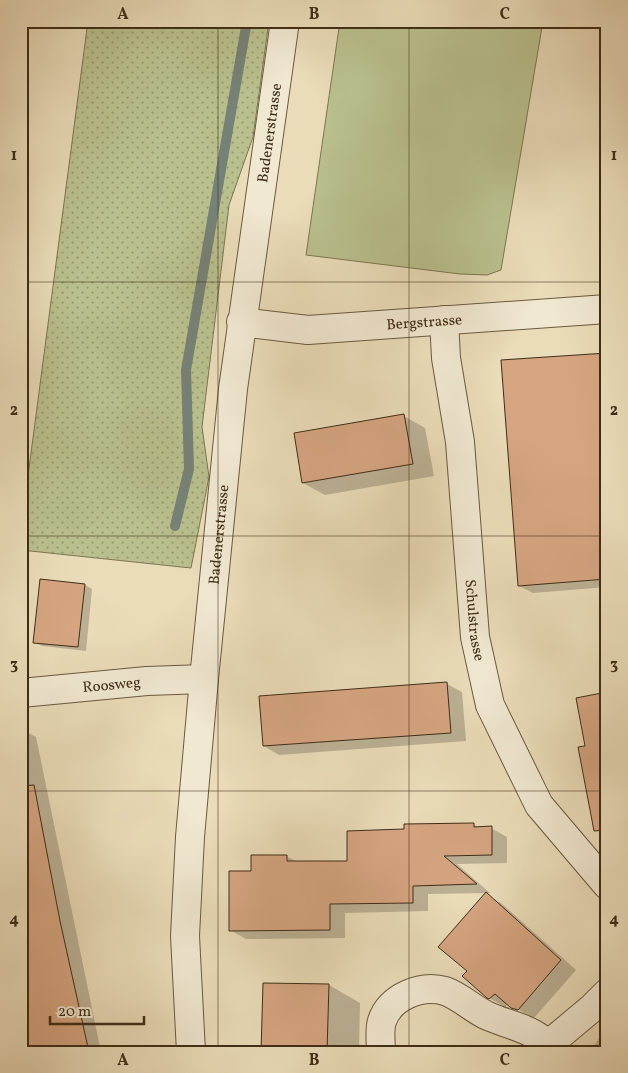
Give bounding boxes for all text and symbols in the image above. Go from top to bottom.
text: A [117,4,129,26]
text: B [309,4,320,26]
text: C [500,4,510,26]
street label: Badenerstrasse [253,82,288,184]
text: 1 [11,145,17,167]
text: 1 [611,145,617,167]
street label: Bergstrasse [386,310,463,336]
text: 2 [10,400,18,422]
text: 2 [610,400,618,422]
street label: Badenerstrasse [204,484,235,586]
street label: Schulstrasse [459,579,489,663]
text: 3 [10,654,18,676]
text: 3 [610,654,618,676]
street label: Roosweg [82,673,142,699]
text: 4 [9,909,19,931]
text: 4 [609,909,619,931]
scale bar [50,993,144,1025]
text: 20 m [58,1002,91,1023]
text: A [117,1050,129,1072]
text: B [309,1050,320,1072]
text: C [500,1050,510,1072]

